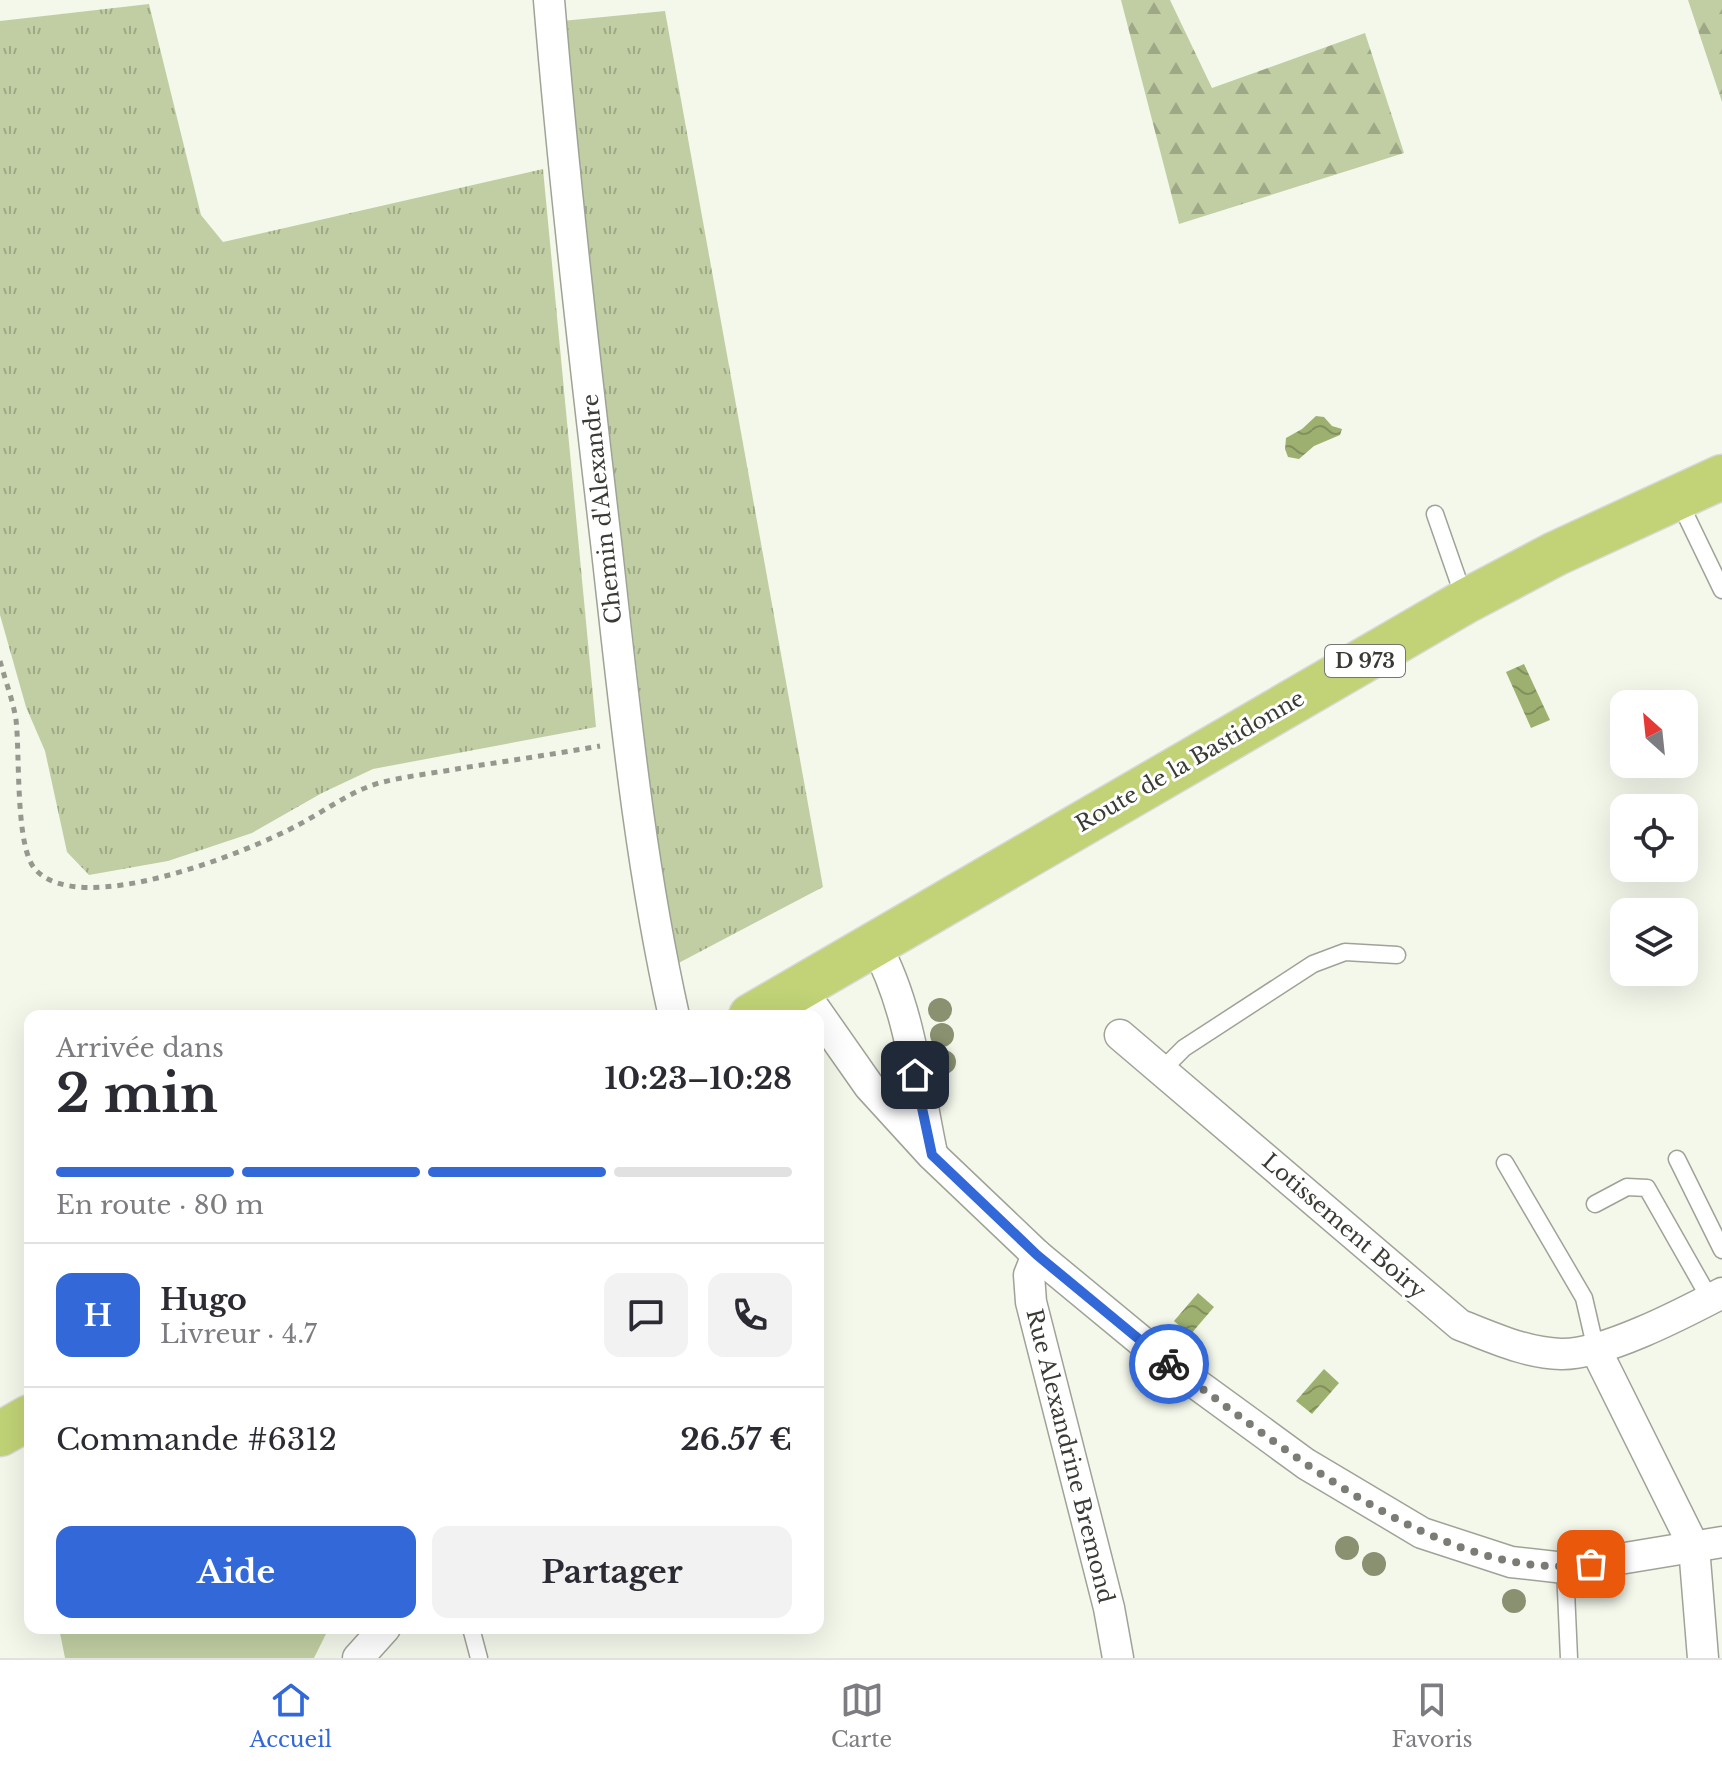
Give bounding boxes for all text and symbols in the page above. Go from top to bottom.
street label: Chemin d'Alexandre [576,393,628,625]
road number: D 973 [1325,645,1405,677]
street label: Route de la Bastidonne [1071,684,1309,838]
north arrow [1610,690,1698,778]
map controls [1610,690,1698,986]
button: locate [1610,794,1698,882]
button: layers [1610,898,1698,986]
text: Arrivée dans [56,1032,224,1064]
pin [881,1041,949,1109]
icon: home [893,1053,937,1097]
text: 10:23–10:28 [604,1060,792,1097]
text: 2 min [56,1062,218,1126]
street label: Lotissement Boiry [1257,1148,1431,1304]
text: En route · 80 m [56,1189,264,1221]
button: chat [604,1273,688,1357]
button: phone [708,1273,792,1357]
text: Hugo [160,1281,247,1318]
text: H [84,1297,112,1334]
street label: Rue Alexandrine Bremond [1020,1306,1120,1606]
text: Livreur · 4.7 [160,1318,317,1350]
courier [1129,1324,1209,1404]
icon: bike [1147,1342,1191,1386]
text: Commande #6312 [56,1421,337,1458]
text: 26.57 € [680,1421,792,1458]
button: Aide [56,1526,416,1618]
button: Partager [432,1526,792,1618]
pin [1557,1530,1625,1598]
icon: bag [1569,1542,1613,1586]
tab: Accueil [250,1678,332,1753]
tab: Carte [831,1678,892,1753]
tab: Favoris [1391,1678,1472,1753]

